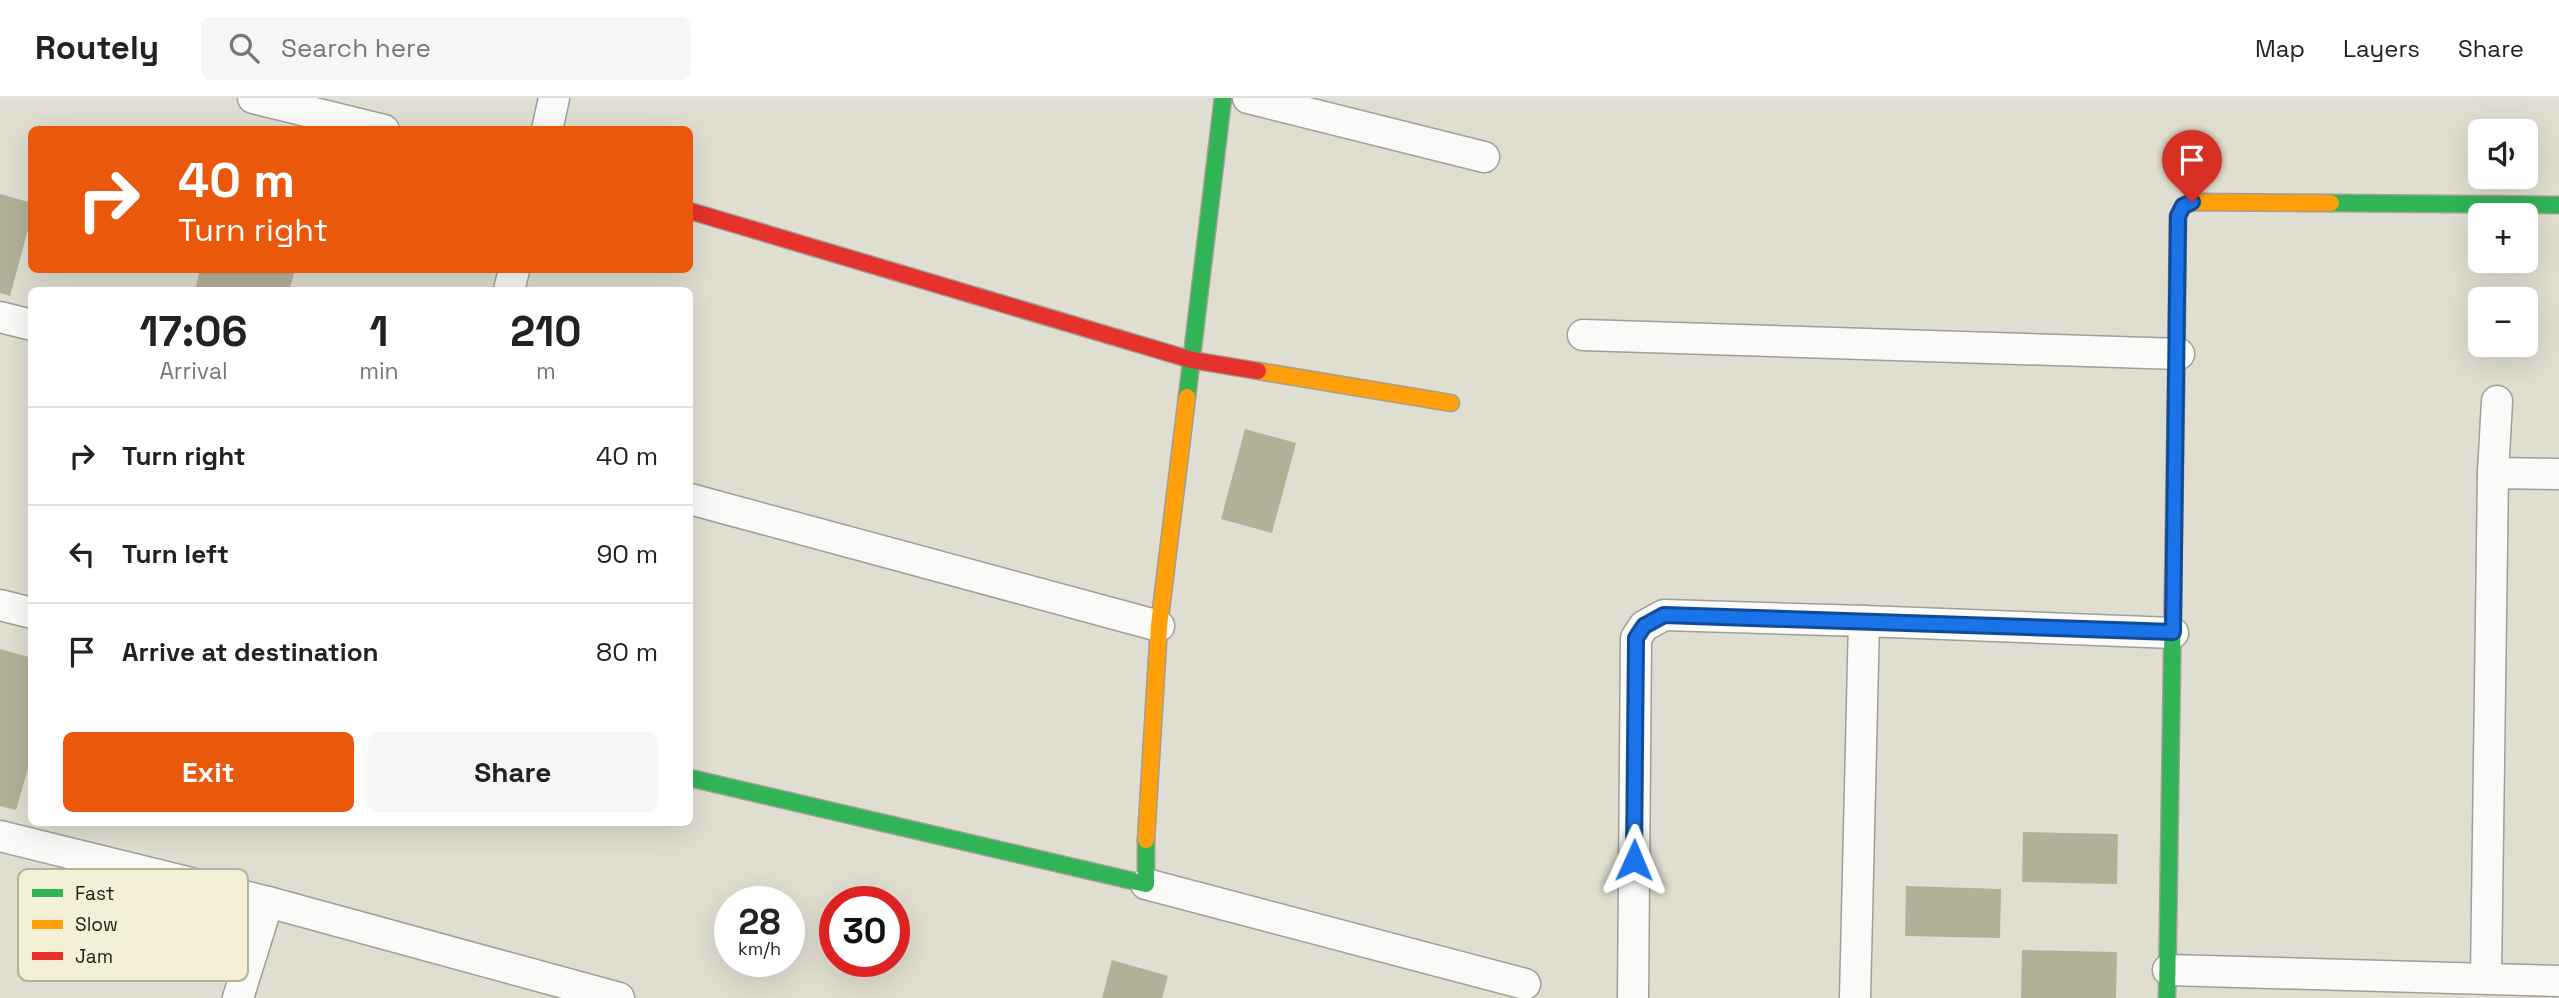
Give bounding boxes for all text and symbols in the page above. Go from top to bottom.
search box [201,17,691,80]
text: Routely [35,27,159,69]
icon: search [225,29,263,67]
text: Search here [281,31,431,65]
text: Map [2255,33,2305,64]
text: Layers [2343,33,2420,64]
text: Share [2458,33,2524,64]
map controls [2468,119,2538,357]
button: sound [2468,119,2538,189]
pin [2162,130,2222,202]
icon: arrive [2173,141,2211,179]
text: 40 m [178,149,295,211]
icon: right [63,154,154,245]
button: + [2468,203,2538,273]
text: Turn right [178,210,328,250]
button: − [2468,287,2538,357]
text: 17:06 [140,305,248,358]
text: 1 [369,305,388,358]
text: 210 [510,305,581,358]
text: Arrival [159,356,228,386]
text: min [359,356,399,386]
text: m [536,356,556,386]
icon: right [63,437,101,475]
text: Turn right [122,439,246,473]
text: 40 m [596,439,658,473]
icon: left [63,535,101,573]
text: Turn left [122,537,229,571]
text: 90 m [596,537,658,571]
icon: arrive [63,633,101,671]
text: Arrive at destination [122,635,379,669]
text: 80 m [596,635,658,669]
button: Exit [63,732,354,812]
button: Share [368,732,658,812]
position arrow [1597,823,1671,897]
legend [18,869,248,981]
text: Fast [75,881,115,906]
speed limit sign: 30 [819,886,910,977]
text: 28 [739,900,780,944]
text: Slow [75,912,118,937]
text: km/h [738,937,781,960]
text: Jam [75,944,113,969]

